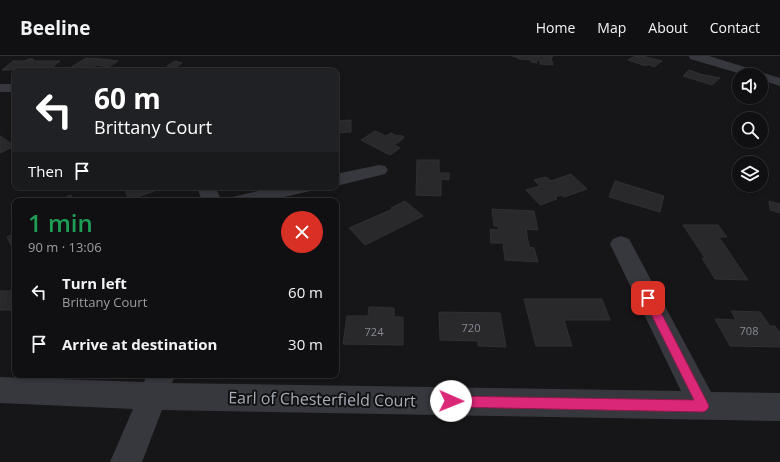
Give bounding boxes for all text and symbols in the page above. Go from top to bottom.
text: Beeline [20,15,91,41]
text: Home [536,18,575,37]
text: Map [597,18,626,37]
text: About [648,18,688,37]
text: Contact [710,18,760,37]
map controls [732,68,768,192]
button: sound [732,68,768,104]
text: 60 m [94,79,161,117]
icon: left [28,84,80,136]
button: search [732,112,768,148]
text: Brittany Court [94,115,212,139]
button: layers [732,156,768,192]
icon: arrive [71,160,93,182]
text: Then [28,161,63,181]
text: 1 min [28,206,93,239]
button: close [281,211,323,253]
text: 90 m · 13:06 [28,238,102,256]
text: Turn left [62,273,127,293]
icon: left [28,281,50,303]
pin [631,281,665,315]
text: 60 m [288,282,323,302]
icon: arrive [637,287,659,309]
text: Brittany Court [62,293,147,311]
house number: 720 [462,320,480,335]
house number: 708 [740,323,758,338]
house number: 724 [365,324,384,339]
icon: arrive [28,333,50,355]
text: Arrive at destination [62,334,217,354]
text: 30 m [288,334,323,354]
position arrow [430,380,472,422]
street label: Earl of Chesterfield Court [228,386,416,412]

